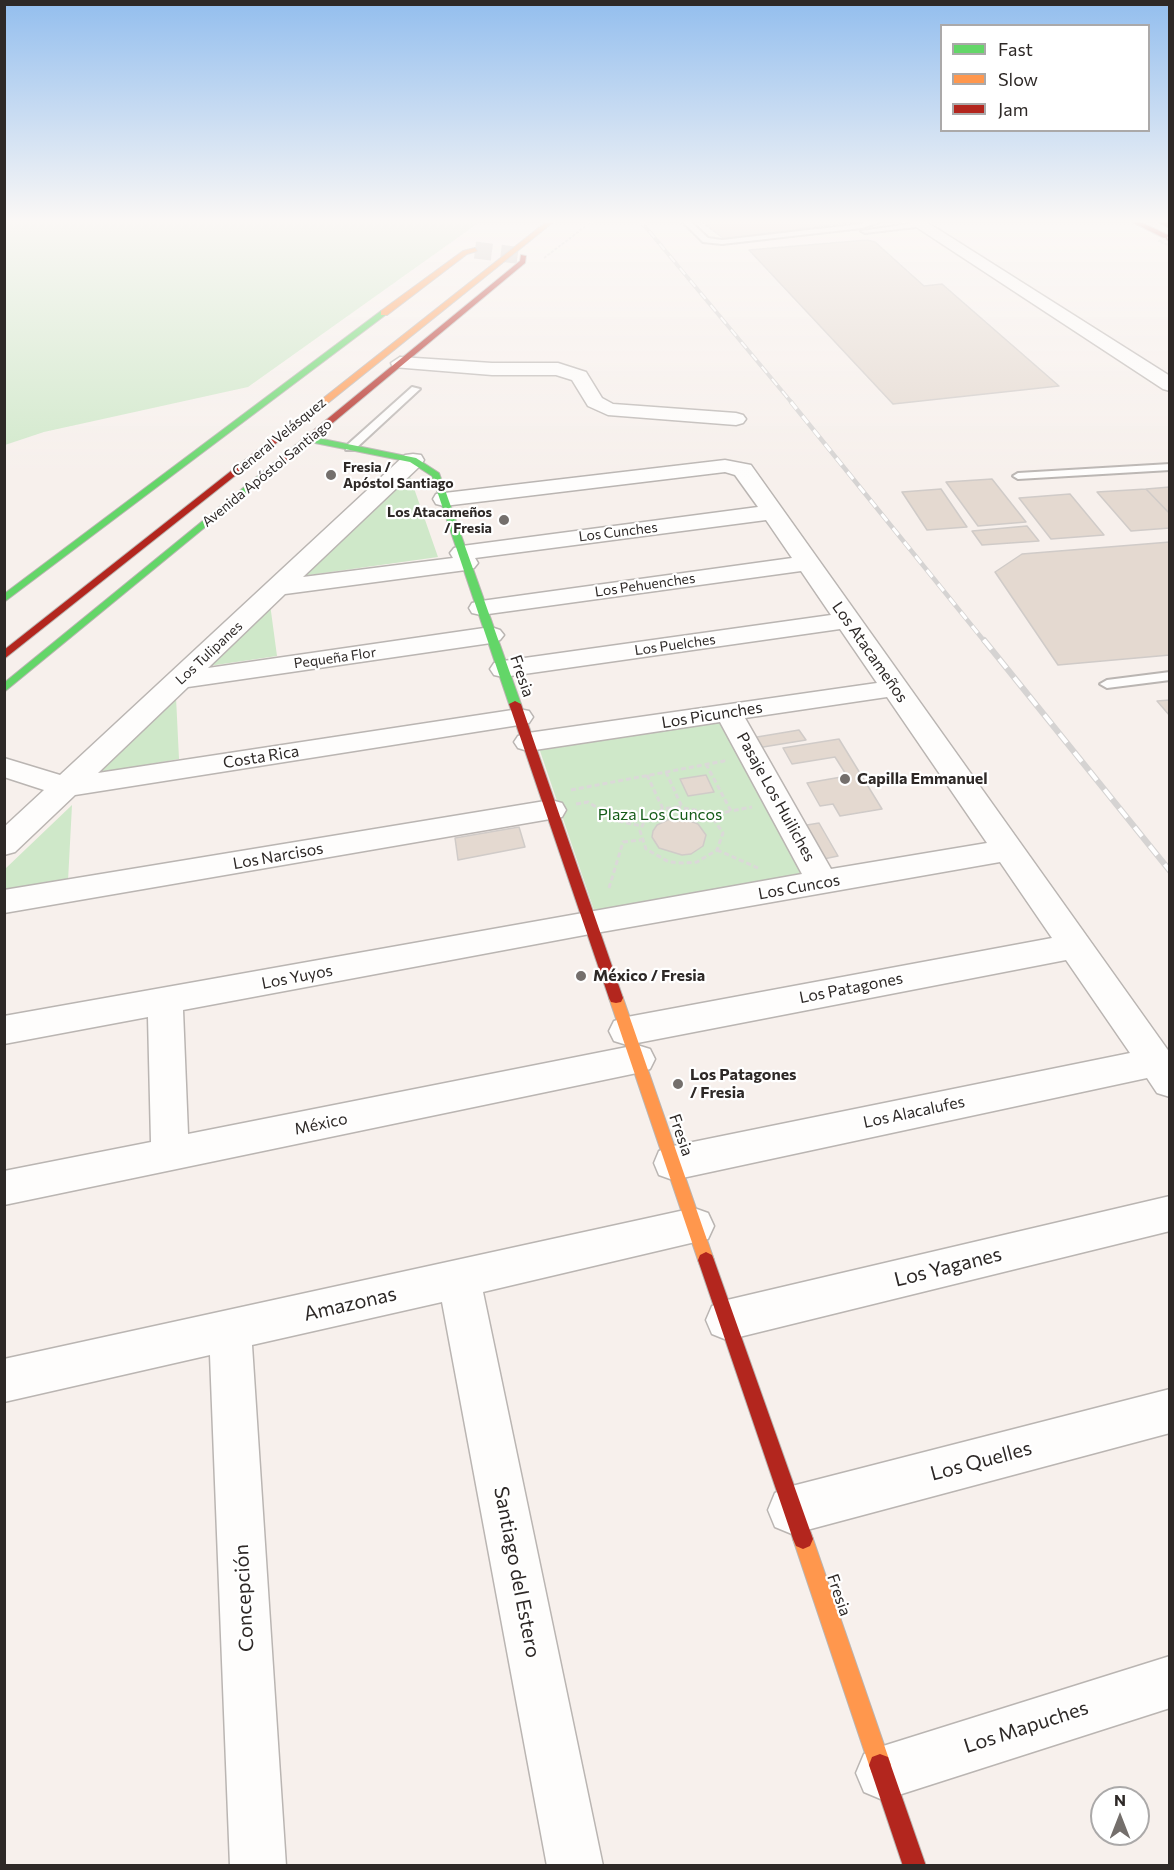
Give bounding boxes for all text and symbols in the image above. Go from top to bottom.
legend [940,24,1150,132]
text: Fast [998,38,1033,60]
text: Slow [998,68,1038,90]
text: Jam [998,98,1028,120]
street label: General Velásquez [229,394,329,480]
street label: Avenida Apóstol Santiago [199,416,335,530]
place label: Fresia / Apóstol Santiago [343,459,454,491]
marker: Fresia / Apóstol Santiago [324,468,338,482]
place label: Los Atacameños / Fresia [387,504,492,536]
marker: Los Atacameños / Fresia [497,513,511,527]
street label: Los Cunches [578,519,658,545]
street label: Los Pehuenches [594,570,696,600]
street label: Los Atacameños [828,598,912,706]
street label: Los Tulipanes [172,618,246,688]
street label: Los Puelches [633,631,717,659]
street label: Pequeña Flor [293,644,377,672]
street label: Fresia [506,652,538,700]
street label: Los Picunches [660,698,764,732]
street label: Pasaje Los Huiliches [733,729,819,865]
street label: Costa Rica [222,742,300,772]
place label: Capilla Emmanuel [857,769,988,789]
marker: Capilla Emmanuel [838,772,852,786]
park label: Plaza Los Cuncos [598,805,722,825]
street label: Los Narcisos [231,839,325,873]
street label: Los Cuncos [757,870,841,904]
street label: Los Yuyos [260,961,334,993]
place label: México / Fresia [593,966,705,986]
marker: México / Fresia [574,969,588,983]
street label: Los Patagones [798,969,904,1007]
place label: Los Patagones / Fresia [690,1065,797,1103]
marker: Los Patagones / Fresia [671,1077,685,1091]
street label: Los Alacalufes [861,1092,967,1132]
street label: México [293,1109,349,1139]
street label: Fresia [665,1111,697,1159]
street label: Los Yaganes [892,1242,1004,1292]
street label: Amazonas [301,1282,399,1326]
street label: Los Quelles [928,1436,1034,1486]
street label: Santiago del Estero [489,1484,545,1660]
street label: Concepción [229,1544,259,1652]
street label: Fresia [823,1571,855,1619]
street label: Los Mapuches [961,1696,1091,1758]
north arrow [1090,1786,1150,1846]
text: N [1114,1790,1126,1809]

